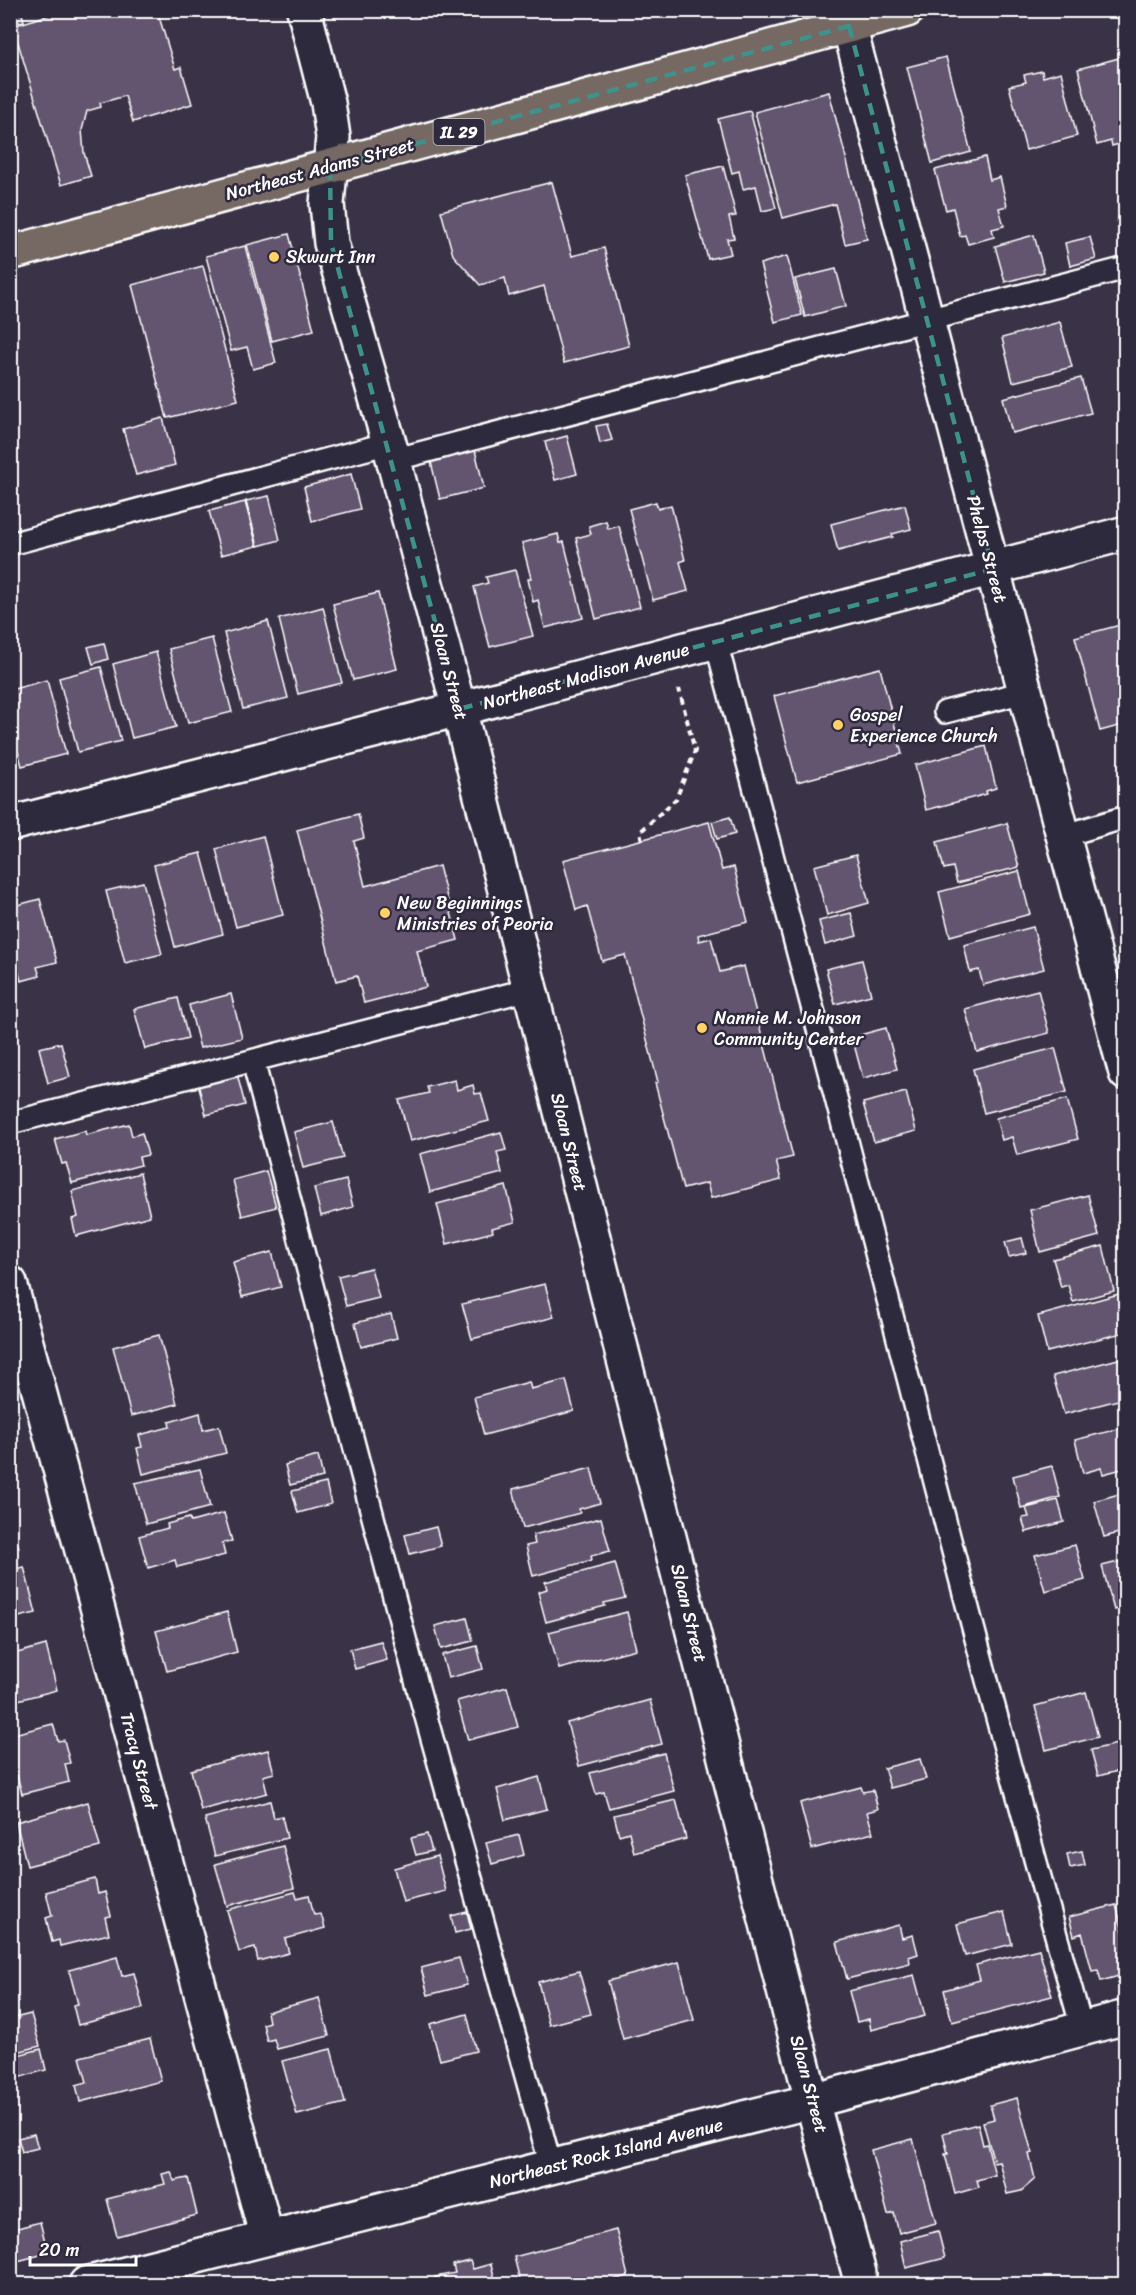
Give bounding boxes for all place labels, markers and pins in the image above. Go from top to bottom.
place label: Skwurt Inn [286,241,376,273]
marker: Skwurt Inn [267,250,281,264]
place label: Gospel Experience Church [850,699,998,752]
marker: Gospel Experience Church [831,718,845,732]
place label: New Beginnings Ministries of Peoria [397,887,553,940]
marker: New Beginnings Ministries of Peoria [378,906,392,920]
place label: Nannie M. Johnson Community Center [714,1002,865,1055]
marker: Nannie M. Johnson Community Center [695,1021,709,1035]

